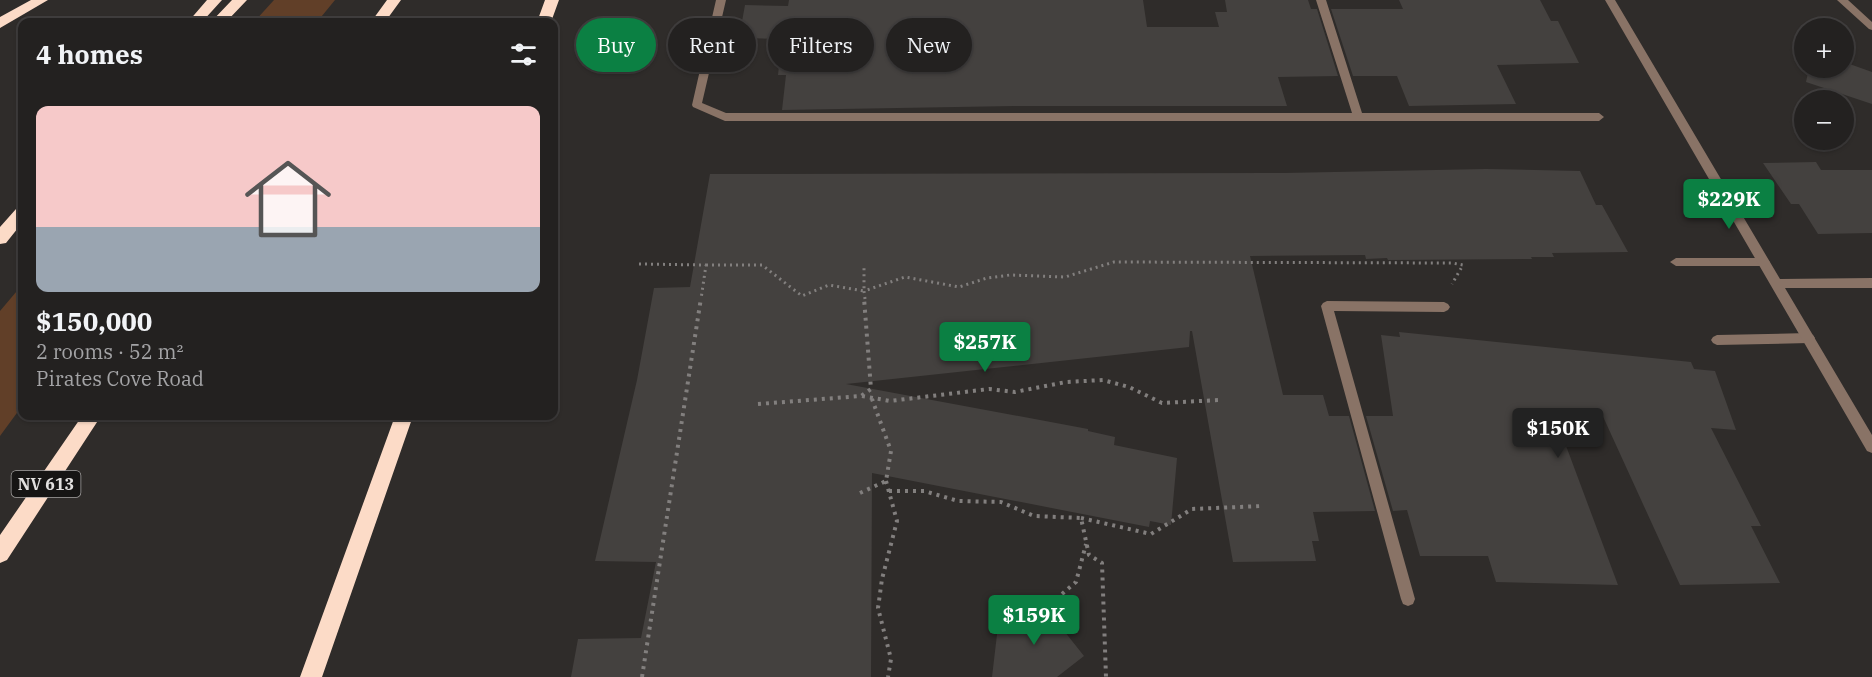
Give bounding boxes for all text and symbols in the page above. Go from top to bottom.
chip: Buy [576,18,656,72]
chip: Rent [668,18,756,72]
chip: Filters [768,18,874,72]
chip: New [886,18,972,72]
map controls [1794,18,1854,150]
button: + [1794,18,1854,78]
text: 4 homes [36,37,143,71]
icon: filters [507,38,540,71]
button: − [1794,90,1854,150]
icon: home [234,145,342,253]
pin: $229K [1687,179,1771,230]
text: $229K [1697,185,1761,212]
text: $150,000 [36,304,152,338]
pin: $257K [943,322,1027,373]
text: $257K [953,328,1017,355]
text: 2 rooms · 52 m² [36,338,183,365]
text: Pirates Cove Road [36,365,204,392]
pin: $150K [1516,408,1600,459]
text: $150K [1526,414,1590,441]
road number: NV 613 [12,471,80,497]
pin: $159K [992,595,1076,646]
text: $159K [1002,601,1066,628]

